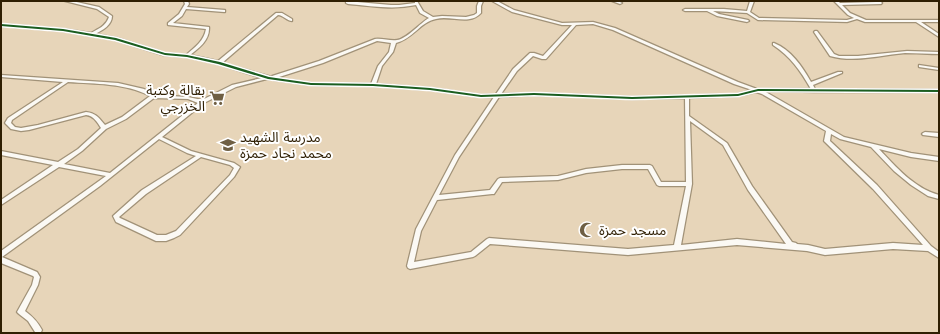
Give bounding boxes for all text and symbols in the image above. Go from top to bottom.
place label: بقالة وكتبة الخزرجي [146,82,205,117]
supermarket icon: بقالة وكتبة الخزرجي [208,89,226,107]
place label: مدرسة الشهيد محمد نجاد حمزة [240,129,332,162]
school or university icon: مدرسة الشهيد محمد نجاد حمزة [219,136,237,154]
mosque icon: مسجد حمزة [578,221,596,239]
place label: مسجد حمزة [599,222,666,239]

